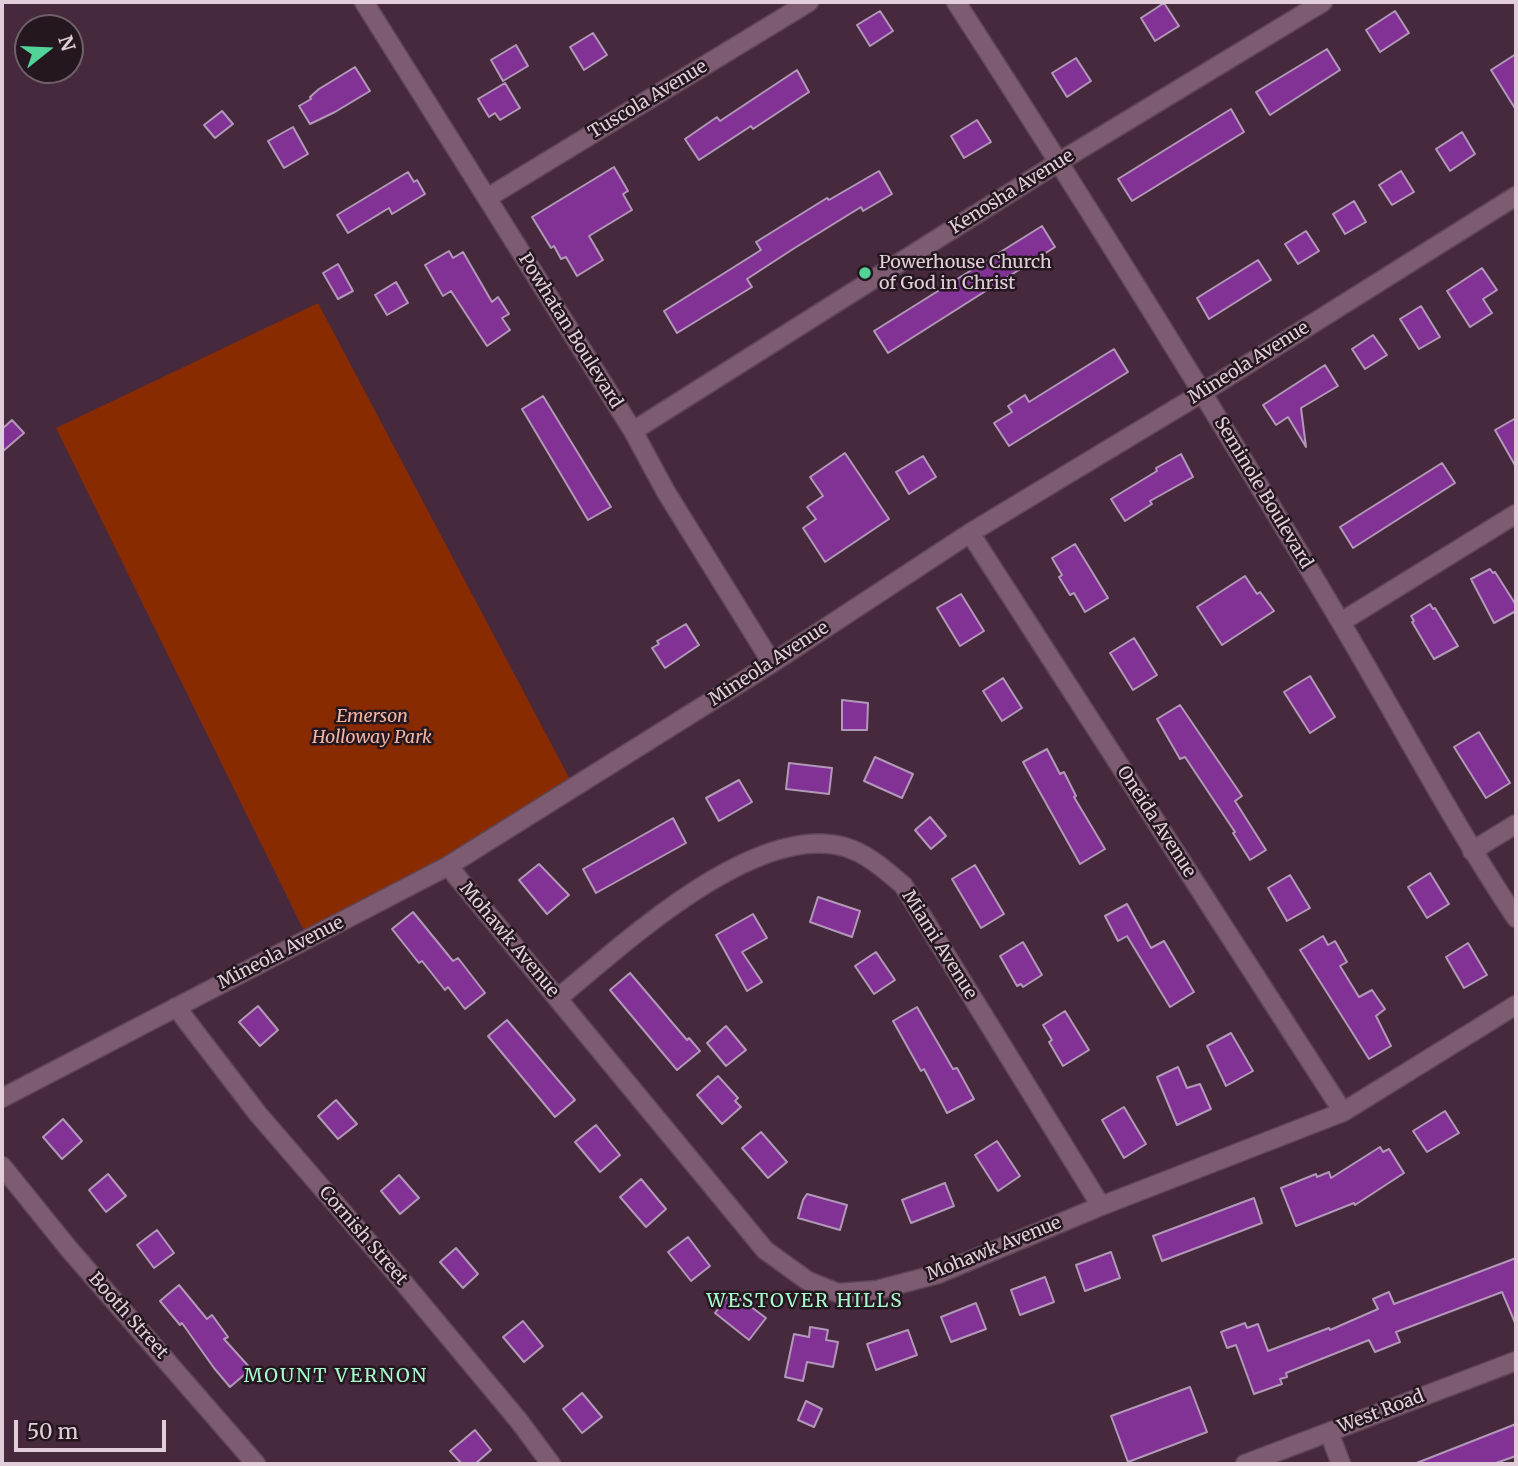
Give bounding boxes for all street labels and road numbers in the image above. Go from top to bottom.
street label: Tuscola Avenue [585,56,711,144]
street label: Kenosha Avenue [946,145,1078,239]
street label: Powhatan Boulevard [514,250,626,412]
street label: Mineola Avenue [1185,317,1313,409]
street label: Seminole Boulevard [1209,413,1317,573]
street label: Mineola Avenue [705,617,833,711]
street label: Oneida Avenue [1112,762,1200,882]
street label: Mohawk Avenue [455,878,563,1002]
street label: Miami Avenue [897,887,981,1003]
street label: Mineola Avenue [215,912,347,994]
street label: Cornish Street [314,1182,412,1290]
street label: Mohawk Avenue [924,1212,1064,1286]
street label: Booth Street [84,1268,172,1364]
street label: West Road [1335,1386,1427,1438]

